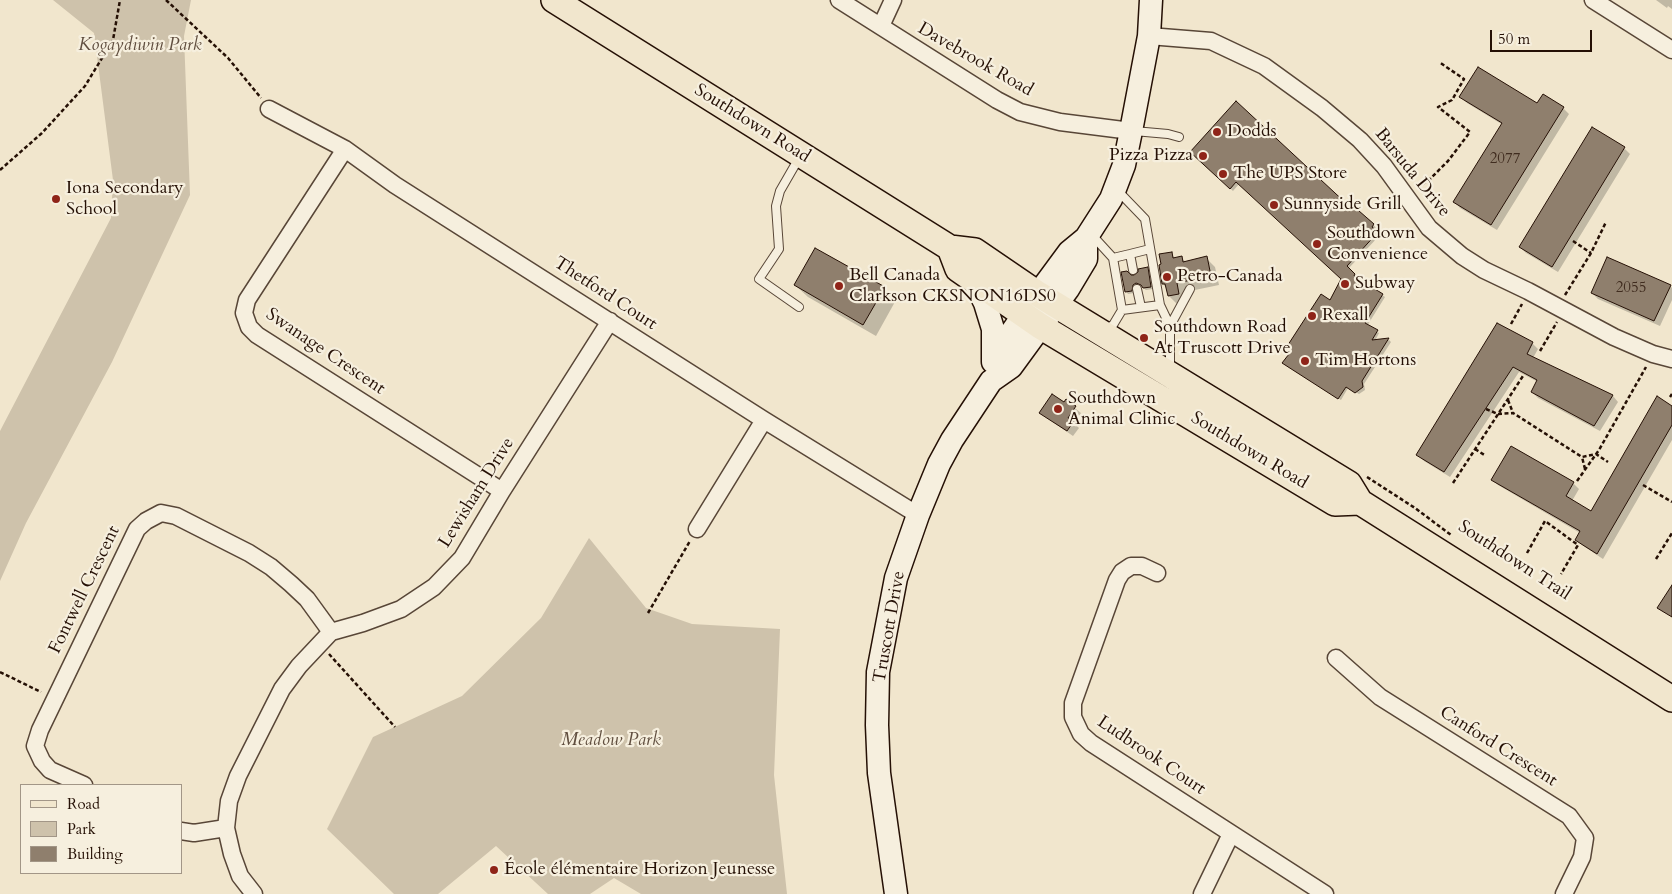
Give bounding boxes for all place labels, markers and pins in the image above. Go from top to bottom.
place label: Dodds [1227,121,1277,143]
marker: Dodds [1211,126,1223,138]
place label: Pizza Pizza [1109,145,1193,167]
marker: Pizza Pizza [1197,150,1209,162]
place label: The UPS Store [1233,163,1347,185]
marker: The UPS Store [1217,168,1229,180]
place label: Iona Secondary School [66,178,184,220]
marker: Iona Secondary School [50,193,62,205]
place label: Sunnyside Grill [1284,194,1402,216]
marker: Sunnyside Grill [1268,199,1280,211]
place label: Southdown Convenience [1327,223,1428,266]
marker: Southdown Convenience [1311,238,1323,250]
place label: Bell Canada Clarkson CKSNON16DS0 [849,265,1056,308]
place label: Petro-Canada [1177,266,1283,288]
marker: Petro-Canada [1161,271,1173,283]
place label: Subway [1355,273,1415,295]
marker: Subway [1339,278,1351,290]
marker: Bell Canada Clarkson CKSNON16DS0 [833,280,845,292]
place label: Rexall [1322,305,1369,327]
marker: Rexall [1306,310,1318,322]
place label: Southdown Road At Truscott Drive [1154,317,1291,359]
marker: Southdown Road At Truscott Drive [1138,332,1150,344]
place label: Tim Hortons [1315,350,1416,372]
marker: Tim Hortons [1299,355,1311,367]
place label: Southdown Animal Clinic [1068,388,1175,430]
marker: Southdown Animal Clinic [1052,403,1064,415]
place label: École élémentaire Horizon Jeunesse [504,859,775,881]
marker: École élémentaire Horizon Jeunesse [488,864,500,876]

